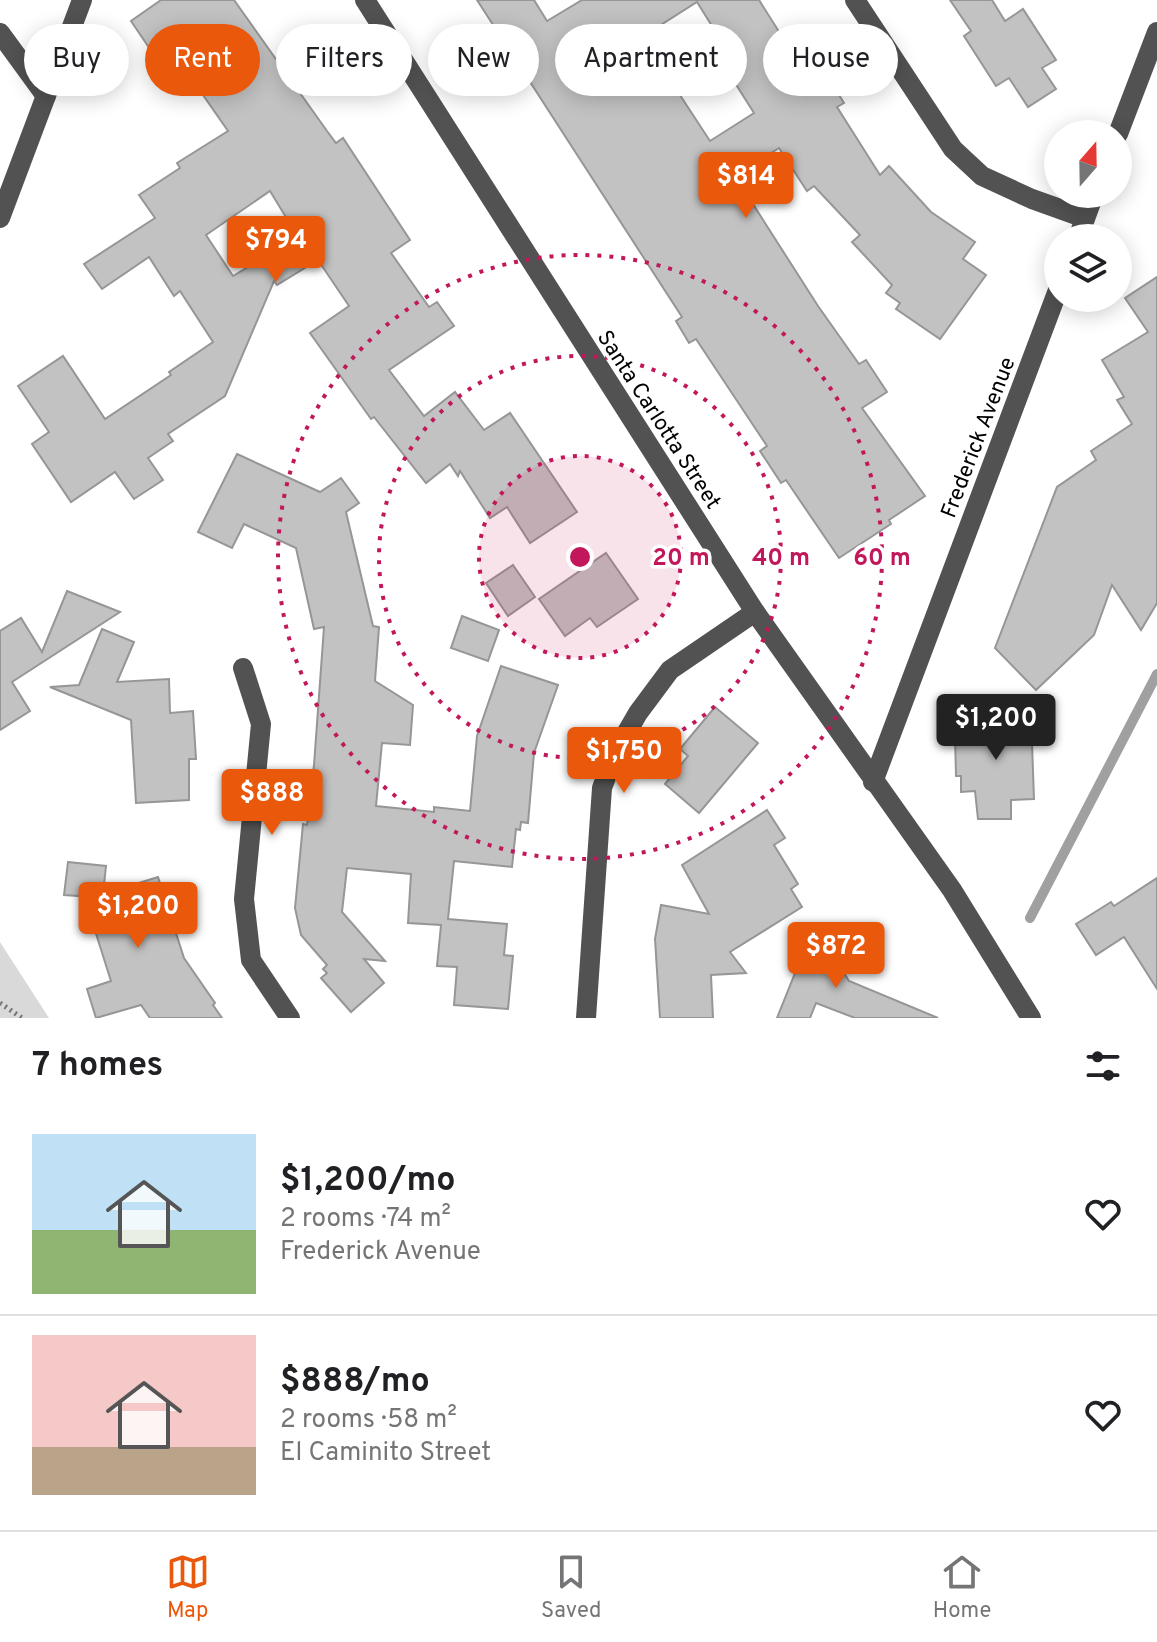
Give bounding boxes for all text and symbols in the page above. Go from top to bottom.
chip: Buy [24,24,129,96]
chip: Rent [145,24,260,96]
chip: Filters [276,24,412,96]
chip: New [428,24,539,96]
chip: Apartment [555,24,747,96]
chip: House [763,24,898,96]
north arrow [1044,120,1132,208]
map controls [1044,120,1132,312]
pin: $814 [699,152,793,220]
text: $814 [716,161,776,194]
pin: $794 [229,216,323,284]
button: layers [1044,224,1132,312]
text: $794 [245,225,307,258]
street label: Santa Carlotta Street [590,326,726,515]
street label: Frederick Avenue [936,354,1022,522]
centre of rings [566,543,594,571]
text: 20 m [652,544,710,574]
text: 40 m [752,544,810,574]
text: 60 m [853,544,911,574]
pin: $1,200 [931,694,1061,762]
text: $1,200 [954,703,1038,736]
pin: $1,750 [559,727,689,795]
text: $1,750 [585,736,663,769]
pin: $888 [225,769,319,837]
text: $888 [240,778,304,811]
pin: $1,200 [73,882,203,950]
text: $1,200 [96,891,180,924]
pin: $872 [789,922,883,990]
text: $872 [806,931,866,964]
icon: filters [1081,1044,1125,1088]
text: 7 homes [32,1045,163,1088]
text: $1,200/mo [280,1160,456,1203]
icon: home [96,1166,192,1262]
icon: heart [1081,1192,1125,1236]
text: 2 rooms · 74 m² [280,1203,451,1236]
text: Frederick Avenue [280,1236,481,1269]
text: $888/mo [280,1361,430,1404]
icon: home [96,1367,192,1463]
icon: heart [1081,1393,1125,1437]
text: 2 rooms · 58 m² [280,1404,457,1437]
text: El Caminito Street [280,1437,491,1470]
tab: Map [166,1550,210,1625]
tab: Saved [541,1550,602,1625]
tab: Home [933,1550,991,1625]

